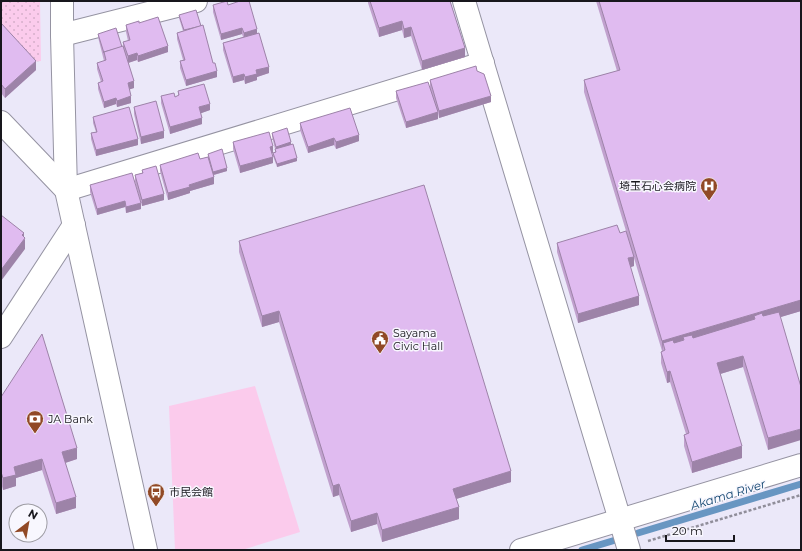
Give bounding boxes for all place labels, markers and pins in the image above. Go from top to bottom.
hospital icon: 埼玉石心会病院 [699,176,719,201]
place label: 埼玉石心会病院 [619,179,696,193]
place label: Sayama Civic Hall [393,326,443,353]
public building icon: Sayama Civic Hall [370,329,390,354]
bank icon: JA Bank [25,409,45,434]
place label: JA Bank [47,412,93,426]
bus stop icon: 市民会館 [146,482,166,507]
place label: 市民会館 [169,485,213,499]

